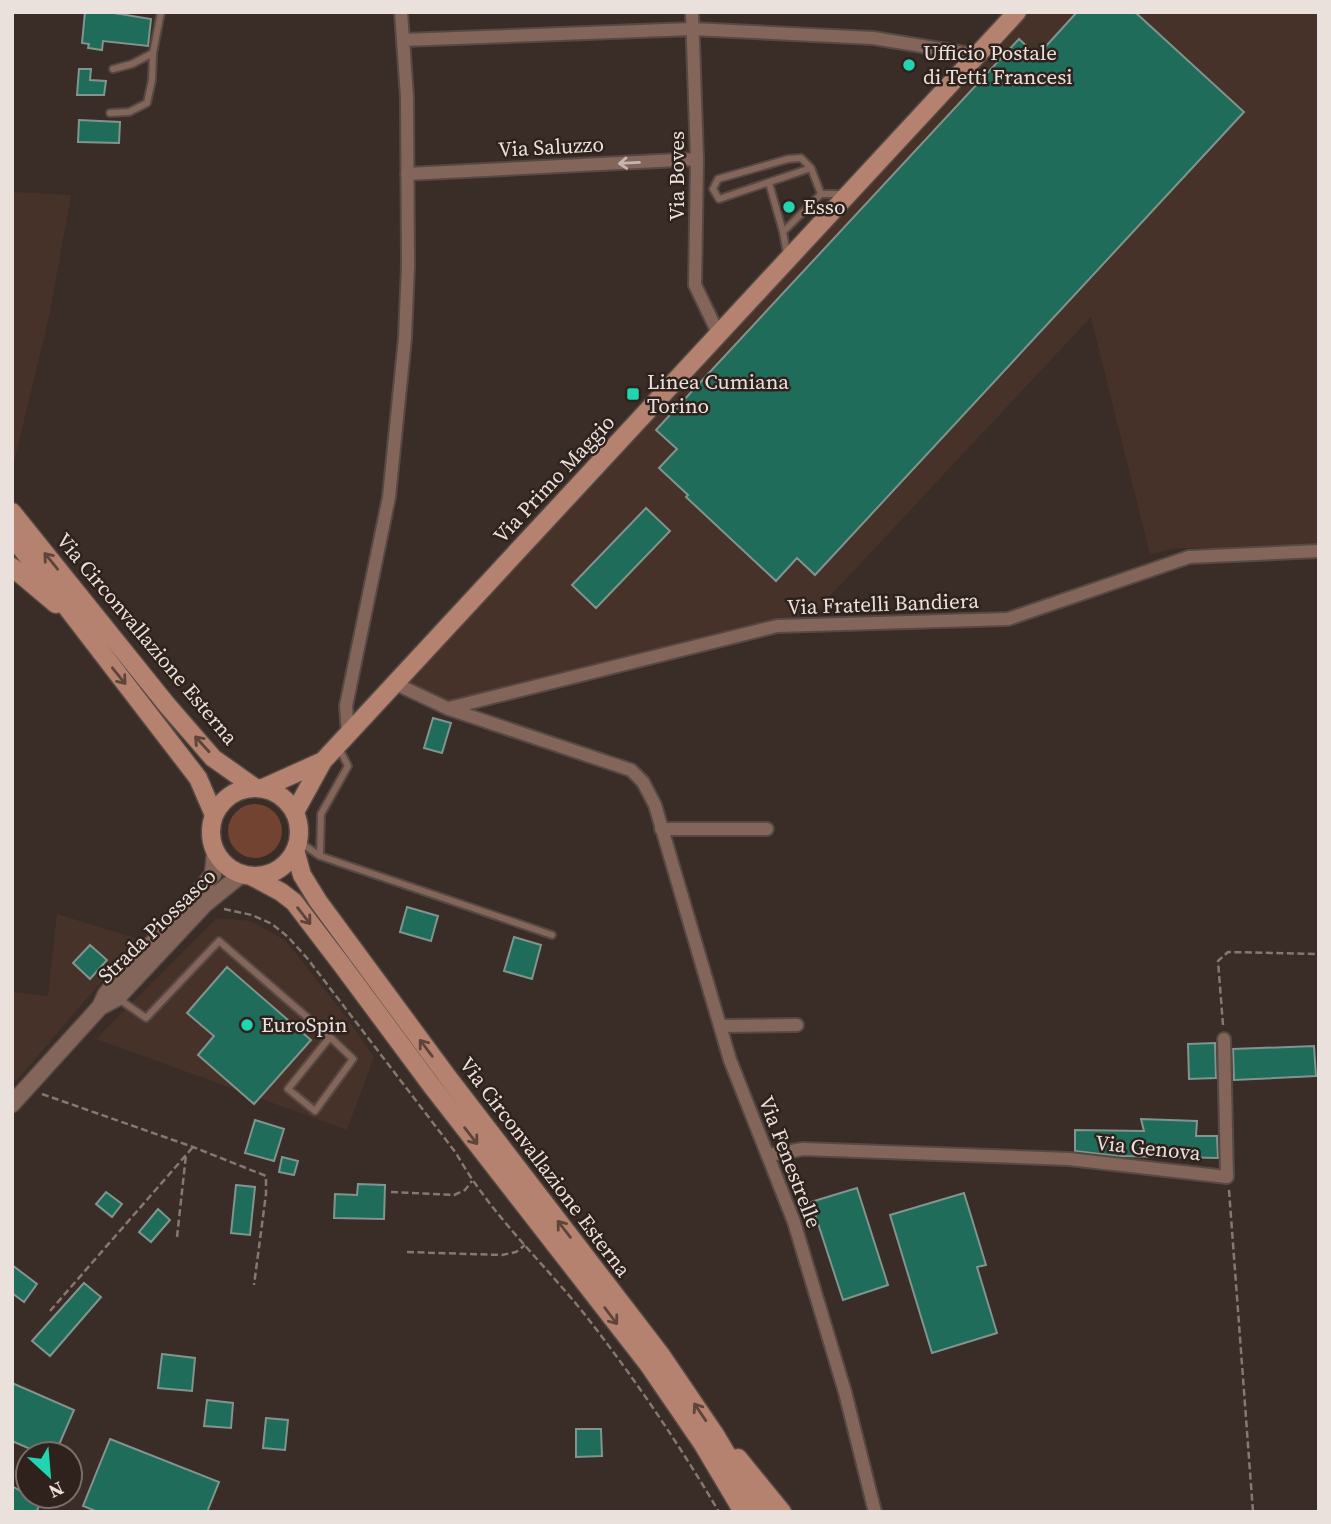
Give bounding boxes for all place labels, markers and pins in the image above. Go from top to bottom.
place label: Ufficio Postale di Tetti Francesi [923,38,1073,91]
marker: Ufficio Postale di Tetti Francesi [901,57,917,73]
place label: Esso [803,192,845,221]
marker: Esso [781,199,797,215]
place label: Linea Cumiana Torino [647,367,789,420]
marker: Linea Cumiana Torino [625,386,641,402]
place label: EuroSpin [261,1010,348,1039]
marker: EuroSpin [239,1017,255,1033]

